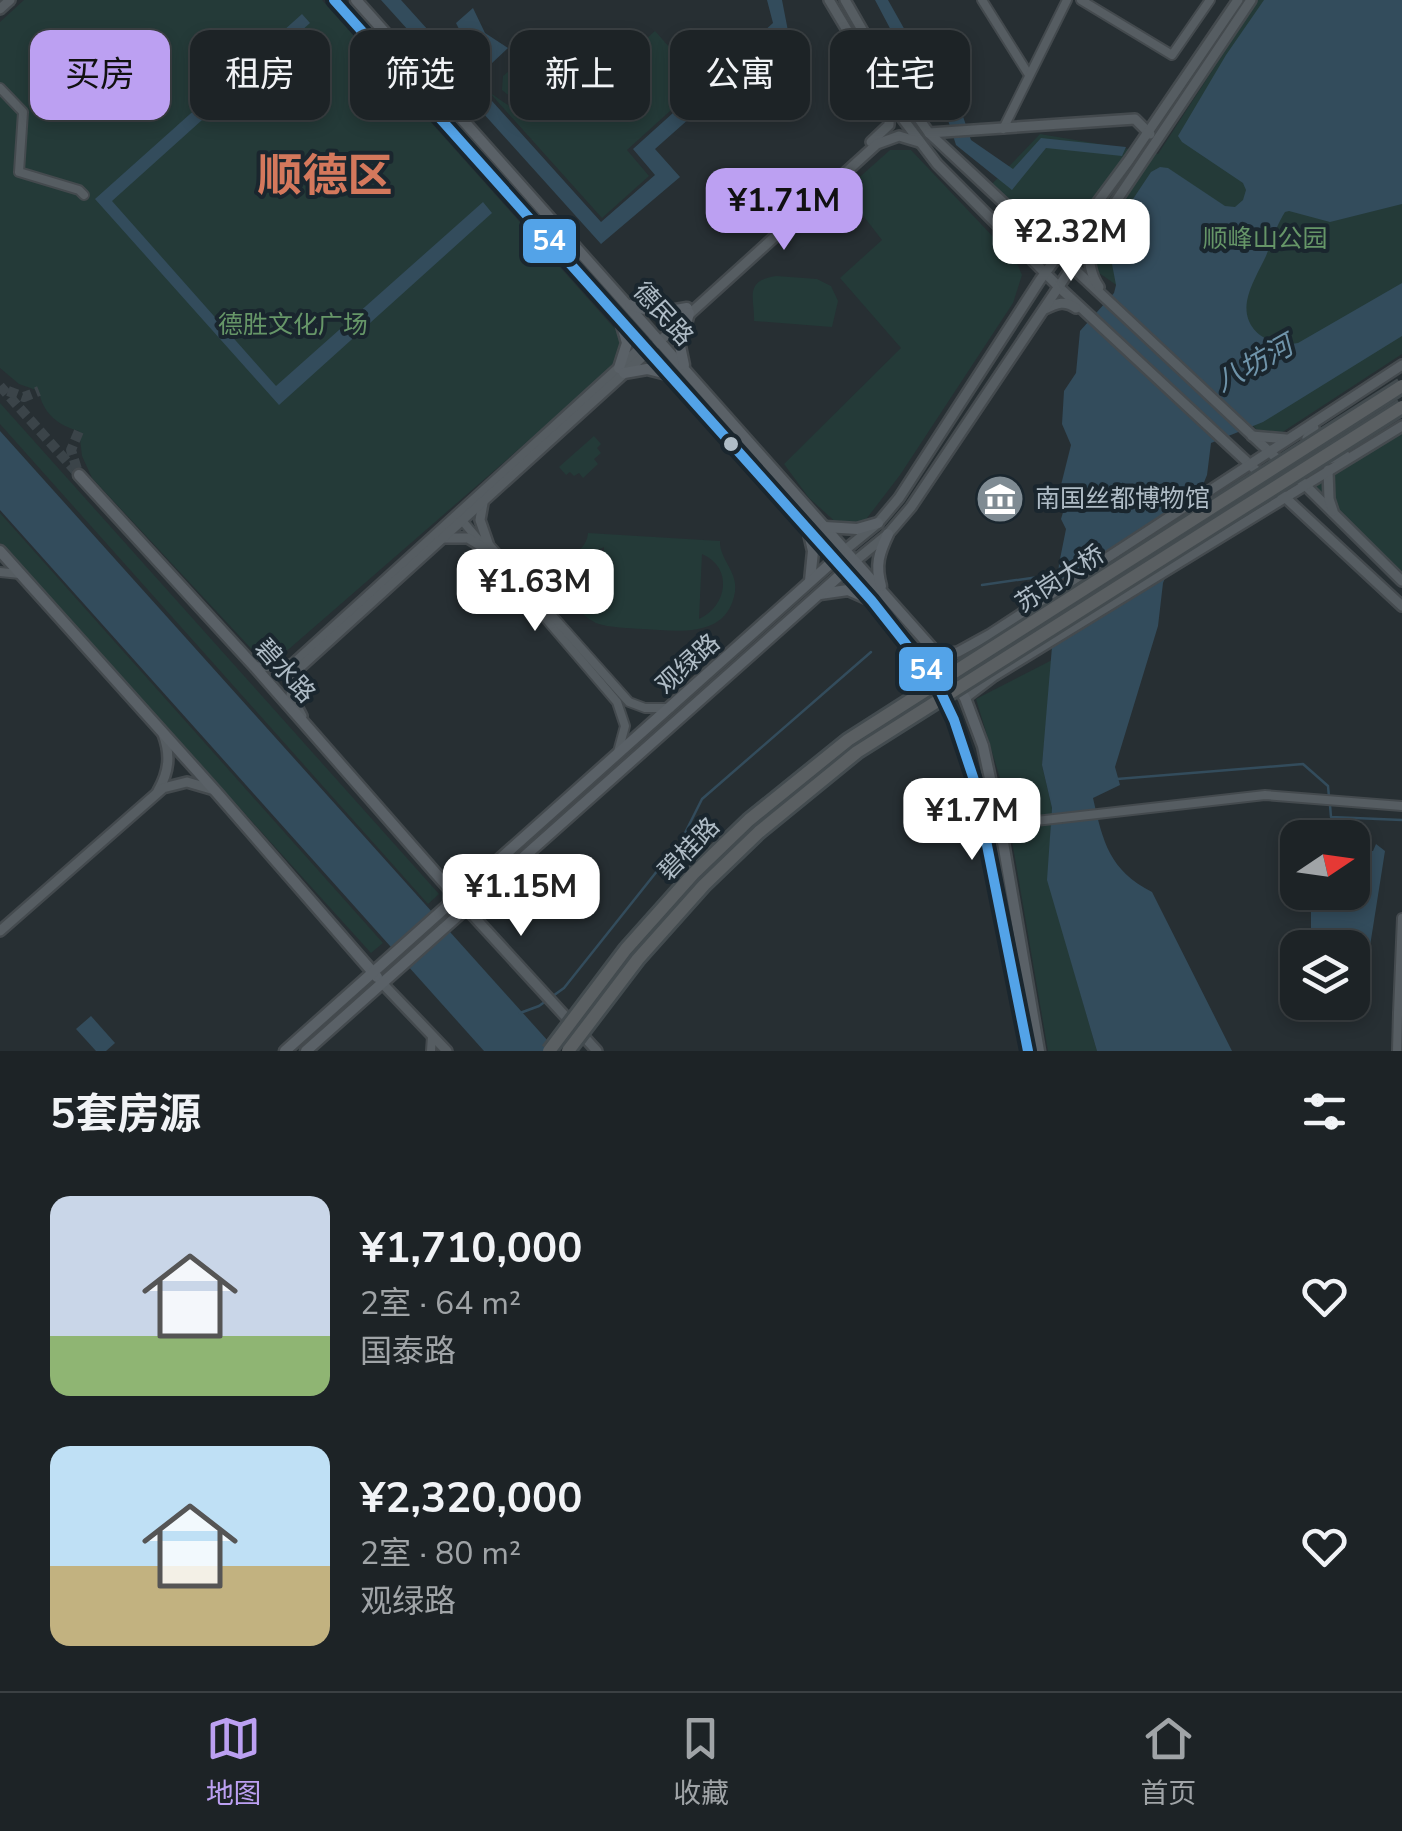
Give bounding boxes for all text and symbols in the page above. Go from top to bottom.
chip: 买房 [30,30,170,120]
chip: 租房 [190,30,330,120]
chip: 筛选 [350,30,490,120]
chip: 新上 [510,30,650,120]
chip: 公寓 [670,30,810,120]
chip: 住宅 [830,30,970,120]
district label: 顺德区 [257,146,393,207]
pin: ¥1.71M [703,168,865,253]
text: ¥1.71M [728,179,840,222]
pin: ¥2.32M [990,199,1152,284]
text: ¥2.32M [1015,210,1127,253]
line badge: 54 [521,217,578,265]
text: 54 [532,222,566,260]
park label: 顺峰山公园 [1202,222,1328,256]
street label: 德民路 [625,275,701,353]
park label: 德胜文化广场 [218,308,368,342]
water label: 八坊河 [1208,325,1304,401]
unlabelled marker [721,434,741,454]
museum icon: 南国丝都博物馆 [974,473,1026,525]
place label: 南国丝都博物馆 [1035,482,1210,516]
street label: 苏岗大桥 [1009,538,1111,620]
pin: ¥1.63M [454,549,616,634]
text: ¥1.63M [479,560,591,603]
street label: 观绿路 [649,626,727,702]
street label: 碧水路 [247,632,323,710]
line badge: 54 [897,645,955,693]
text: 54 [909,651,943,689]
pin: ¥1.7M [902,778,1042,863]
text: ¥1.7M [925,789,1019,832]
street label: 碧桂路 [651,810,727,888]
north arrow [1280,820,1370,910]
map controls [1280,820,1370,1020]
pin: ¥1.15M [440,854,602,939]
text: ¥1.15M [465,865,577,908]
button: layers [1280,930,1370,1020]
icon: filters [1297,1084,1352,1139]
text: 5套房源 [50,1086,201,1143]
text: ¥1,710,000 [360,1220,582,1277]
icon: home [130,1236,250,1356]
icon: heart [1297,1269,1352,1324]
text: 2室 · 64 m² [360,1282,521,1325]
text: 国泰路 [360,1330,456,1373]
text: ¥2,320,000 [360,1470,582,1527]
icon: home [130,1486,250,1606]
icon: heart [1297,1519,1352,1574]
text: 2室 · 80 m² [360,1532,521,1575]
text: 观绿路 [360,1580,456,1623]
tab: 地图 [206,1711,262,1813]
tab: 收藏 [673,1711,729,1813]
tab: 首页 [1140,1711,1196,1813]

